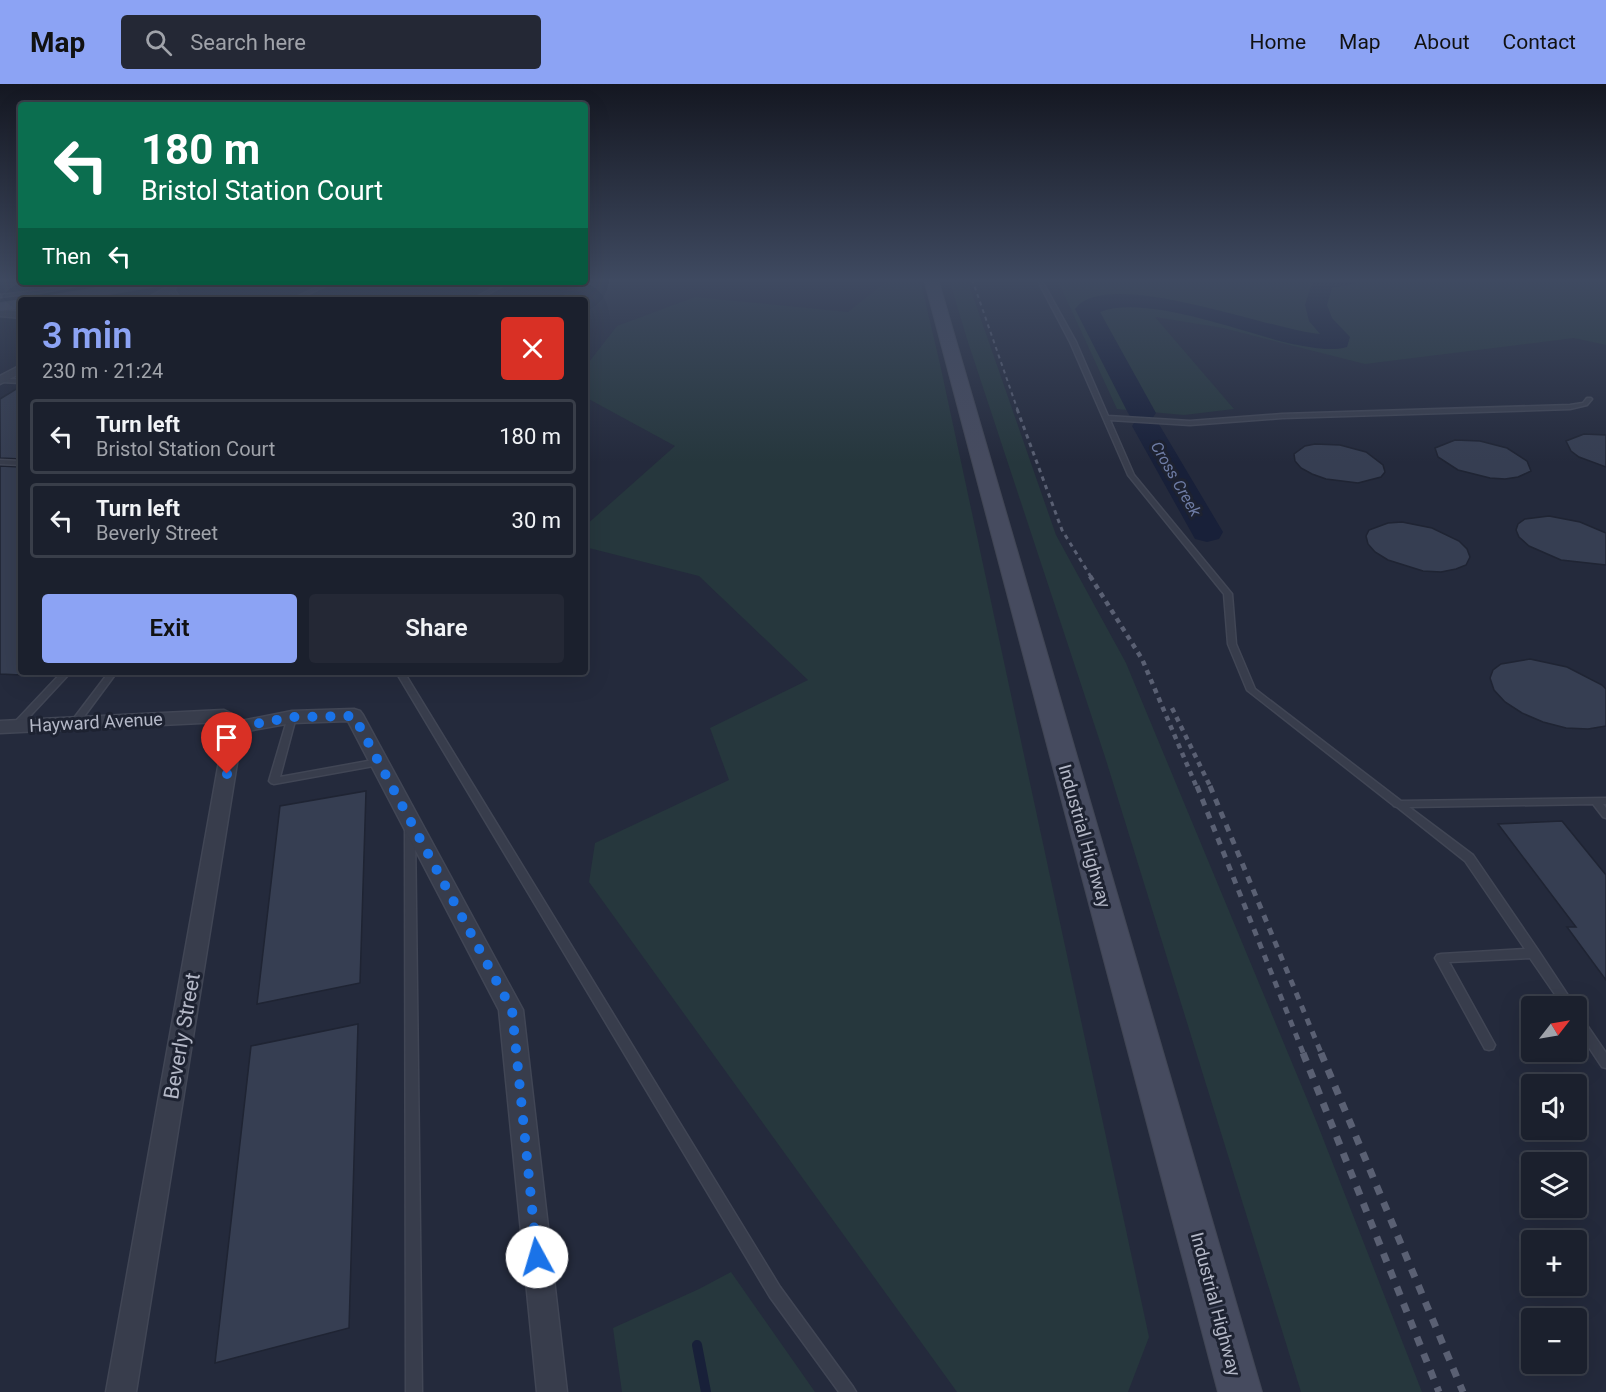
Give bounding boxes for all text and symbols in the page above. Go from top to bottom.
search box [121,15,541,69]
text: Map [30,26,85,59]
icon: search [142,26,175,59]
text: Search here [190,30,306,55]
text: Home [1250,30,1306,54]
text: Map [1339,30,1381,54]
text: About [1414,30,1470,54]
text: Contact [1503,30,1576,54]
text: 180 m [141,125,260,174]
icon: left [42,126,120,204]
text: Bristol Station Court [141,175,383,207]
icon: left [103,240,136,273]
text: Then [42,244,91,269]
text: 3 min [42,315,132,357]
button: close [501,317,564,380]
text: 230 m · 21:24 [42,359,163,383]
text: Turn left [96,412,180,437]
icon: left [45,420,78,453]
text: 180 m [499,424,561,449]
text: Bristol Station Court [96,437,275,461]
water label: Cross Creek [1147,438,1206,521]
text: Turn left [96,496,180,521]
icon: left [45,504,78,537]
text: 30 m [512,508,561,533]
text: Beverly Street [96,521,218,545]
button: Exit [42,594,297,663]
button: Share [309,594,564,663]
street label: Hayward Avenue [29,708,163,736]
pin [201,712,252,774]
icon: arrive [210,721,243,754]
street label: Industrial Highway [1054,762,1116,911]
street label: Beverly Street [159,971,205,1101]
north arrow [1521,996,1587,1062]
map controls [1521,996,1587,1374]
button: sound [1521,1074,1587,1140]
button: layers [1521,1152,1587,1218]
position arrow [505,1225,569,1289]
street label: Industrial Highway [1187,1230,1245,1379]
button: + [1521,1230,1587,1296]
button: − [1521,1308,1587,1374]

